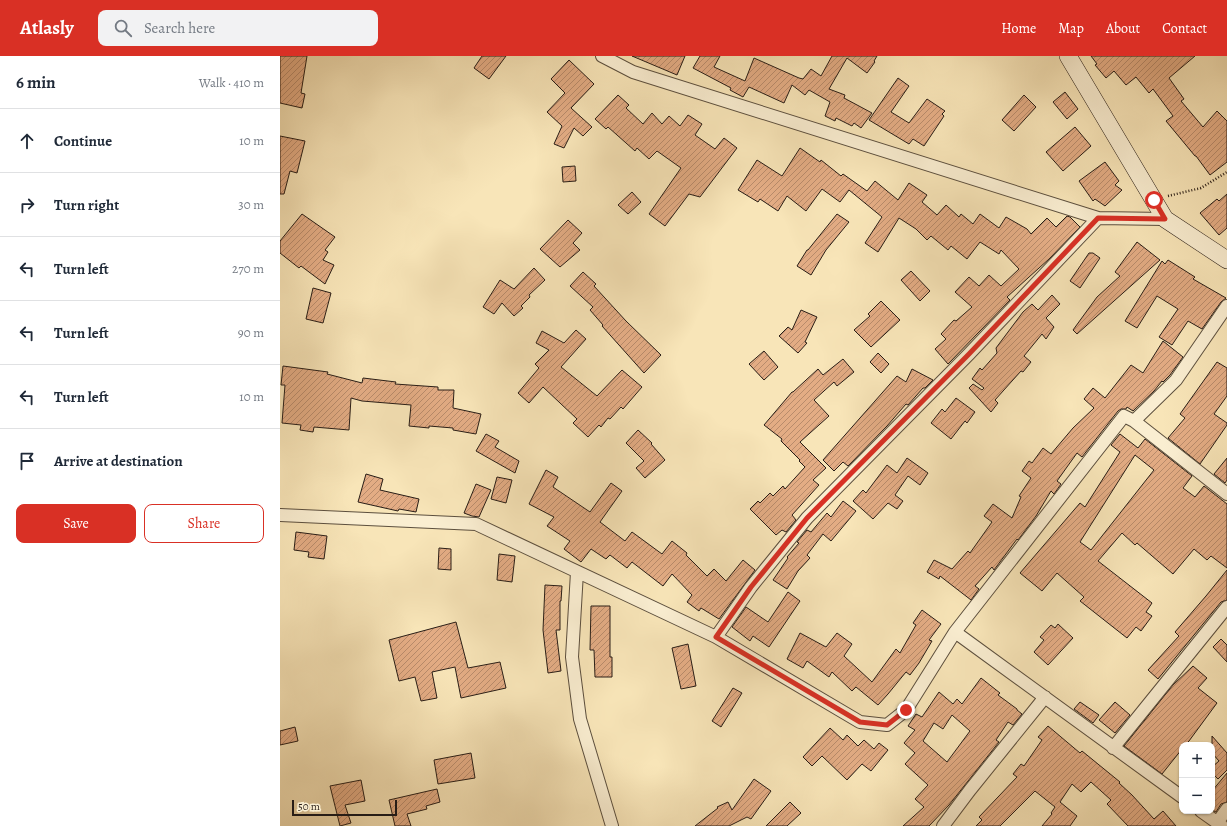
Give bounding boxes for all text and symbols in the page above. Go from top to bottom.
search box [98,10,378,46]
text: Atlasly [20,15,74,41]
icon: search [112,17,134,39]
text: Search here [144,18,215,38]
text: Home [1001,19,1036,38]
text: Map [1058,19,1084,38]
text: About [1106,19,1140,38]
text: Contact [1162,19,1207,38]
text: 6 min [16,71,56,94]
text: Walk · 410 m [199,74,264,91]
icon: ahead [16,130,38,152]
text: Continue [54,131,112,151]
text: 10 m [239,132,264,149]
route start [1145,191,1163,209]
icon: right [16,194,38,216]
text: Turn right [54,195,119,215]
text: 30 m [238,196,264,213]
icon: left [16,258,38,280]
text: Turn left [54,259,109,279]
text: 270 m [232,260,264,277]
icon: left [16,322,38,344]
text: Turn left [54,323,109,343]
text: 90 m [238,324,264,341]
icon: left [16,386,38,408]
text: Turn left [54,387,109,407]
text: 10 m [239,388,264,405]
icon: arrive [16,450,38,472]
text: Arrive at destination [54,451,183,471]
button: Save [16,504,136,543]
button: Share [144,504,264,543]
route end [897,701,915,719]
map controls [1179,742,1215,814]
button: + [1179,742,1215,778]
button: − [1179,778,1215,814]
scale bar [292,798,397,817]
text: 50 m [298,799,320,814]

